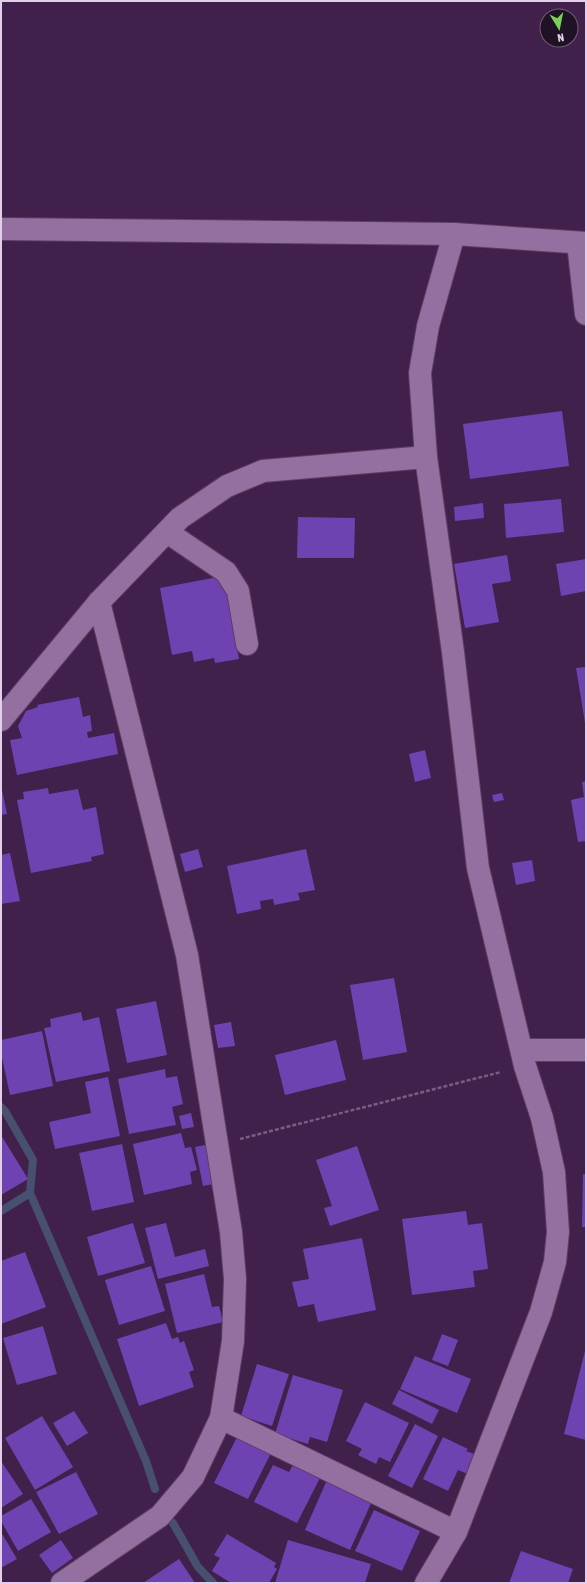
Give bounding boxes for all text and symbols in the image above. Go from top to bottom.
north arrow [539,8,579,48]
text: N [556,31,565,44]

